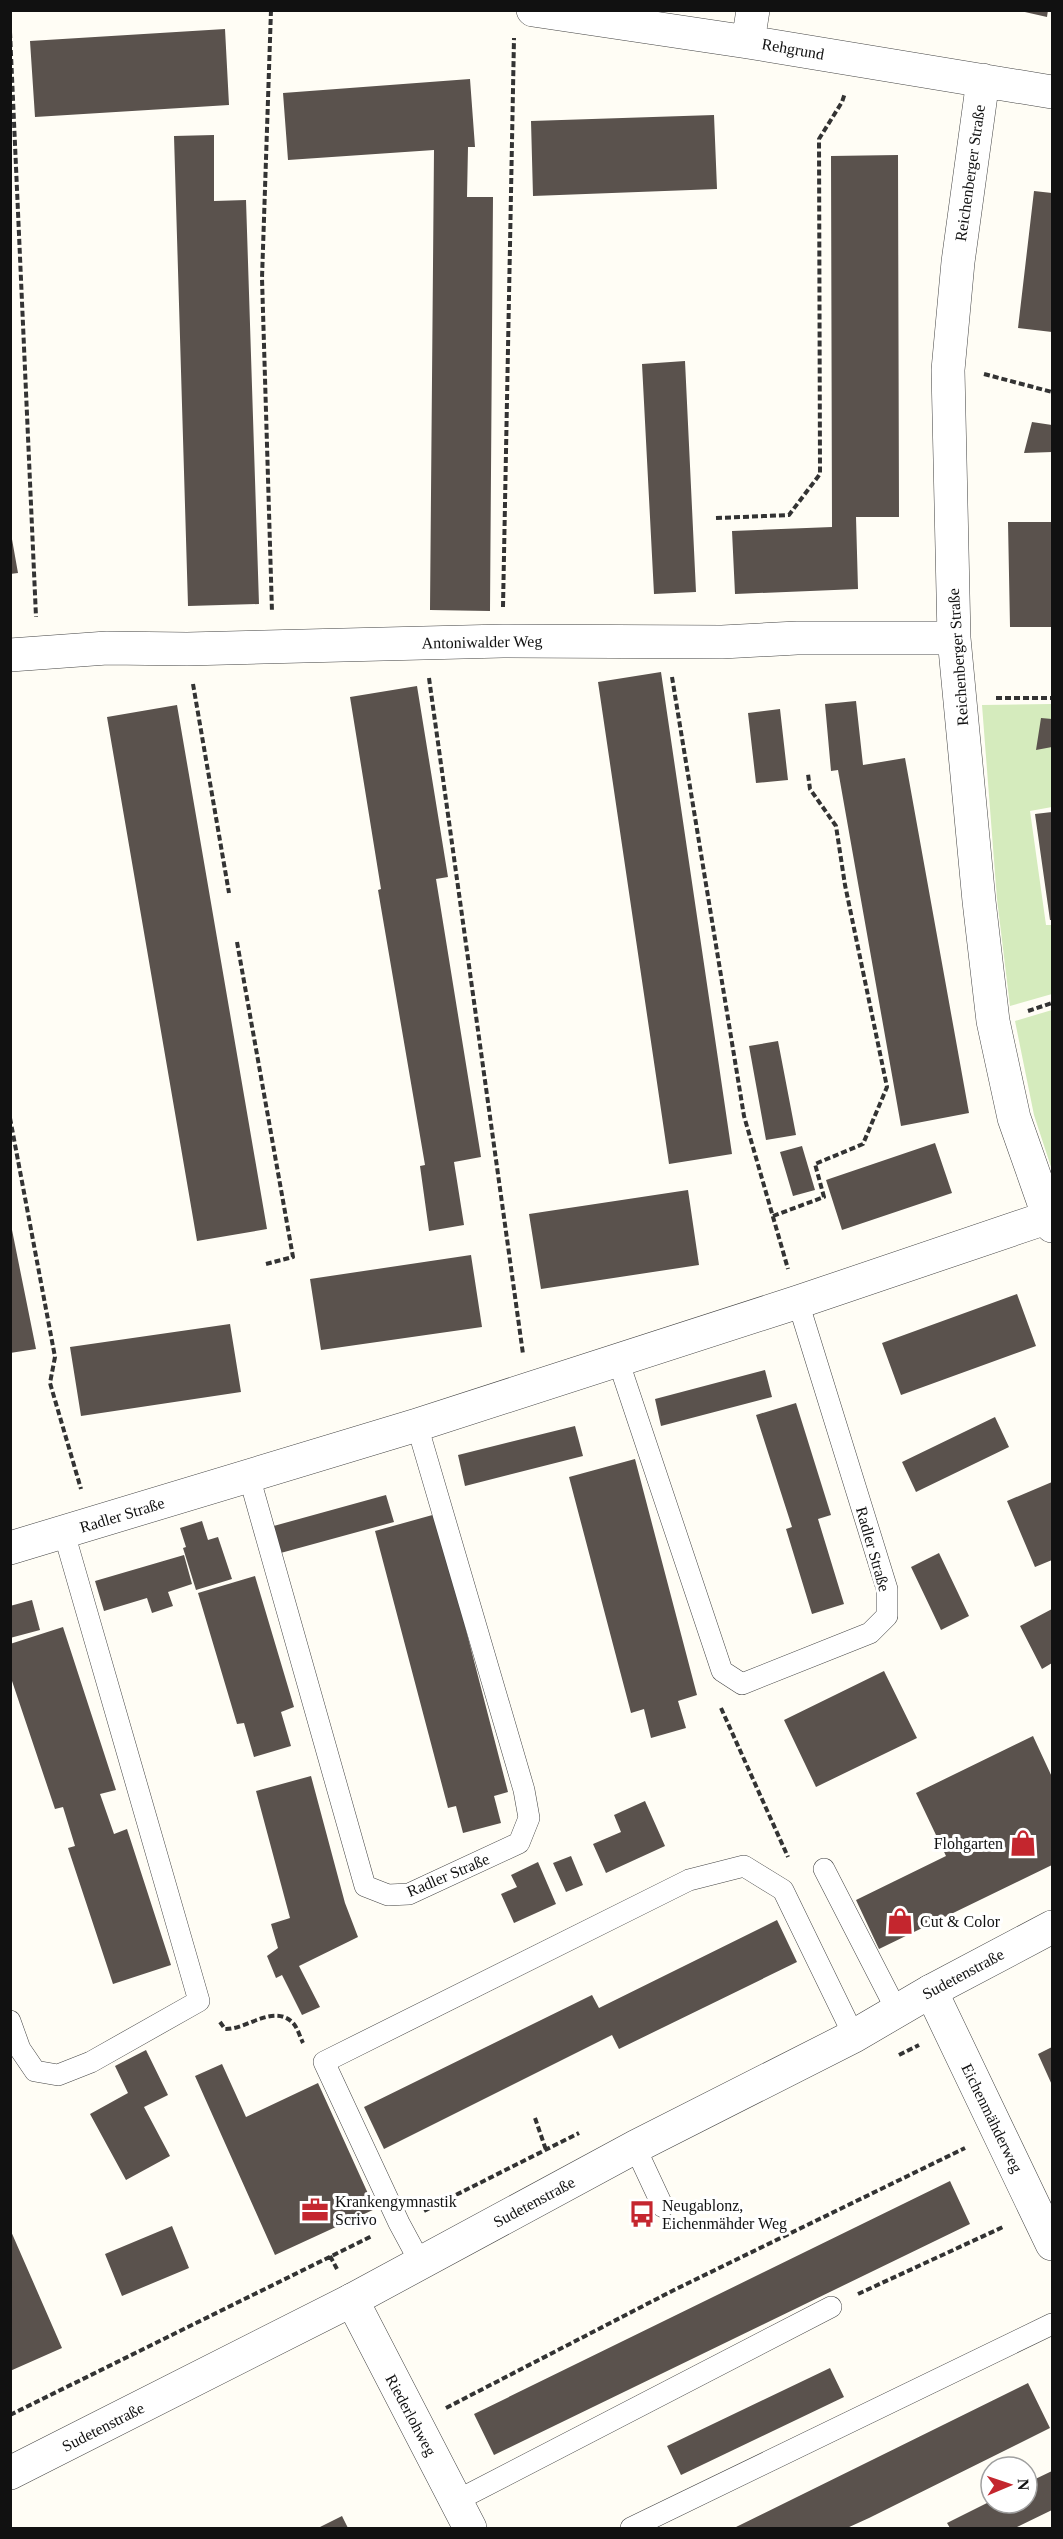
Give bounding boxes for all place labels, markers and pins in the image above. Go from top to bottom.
shop icon: Flohgarten [1008,1828,1038,1858]
place label: Flohgarten [934,1835,1003,1853]
shop icon: Cut & Color [885,1906,915,1936]
place label: Cut & Color [920,1913,1001,1930]
place label: Krankengymnastik Scrivo [335,2193,457,2228]
office icon: Krankengymnastik Scrivo [300,2195,330,2225]
place label: Neugablonz, Eichenmähder Weg [662,2197,787,2233]
bus stop icon: Neugablonz, Eichenmähder Weg [627,2199,657,2229]

